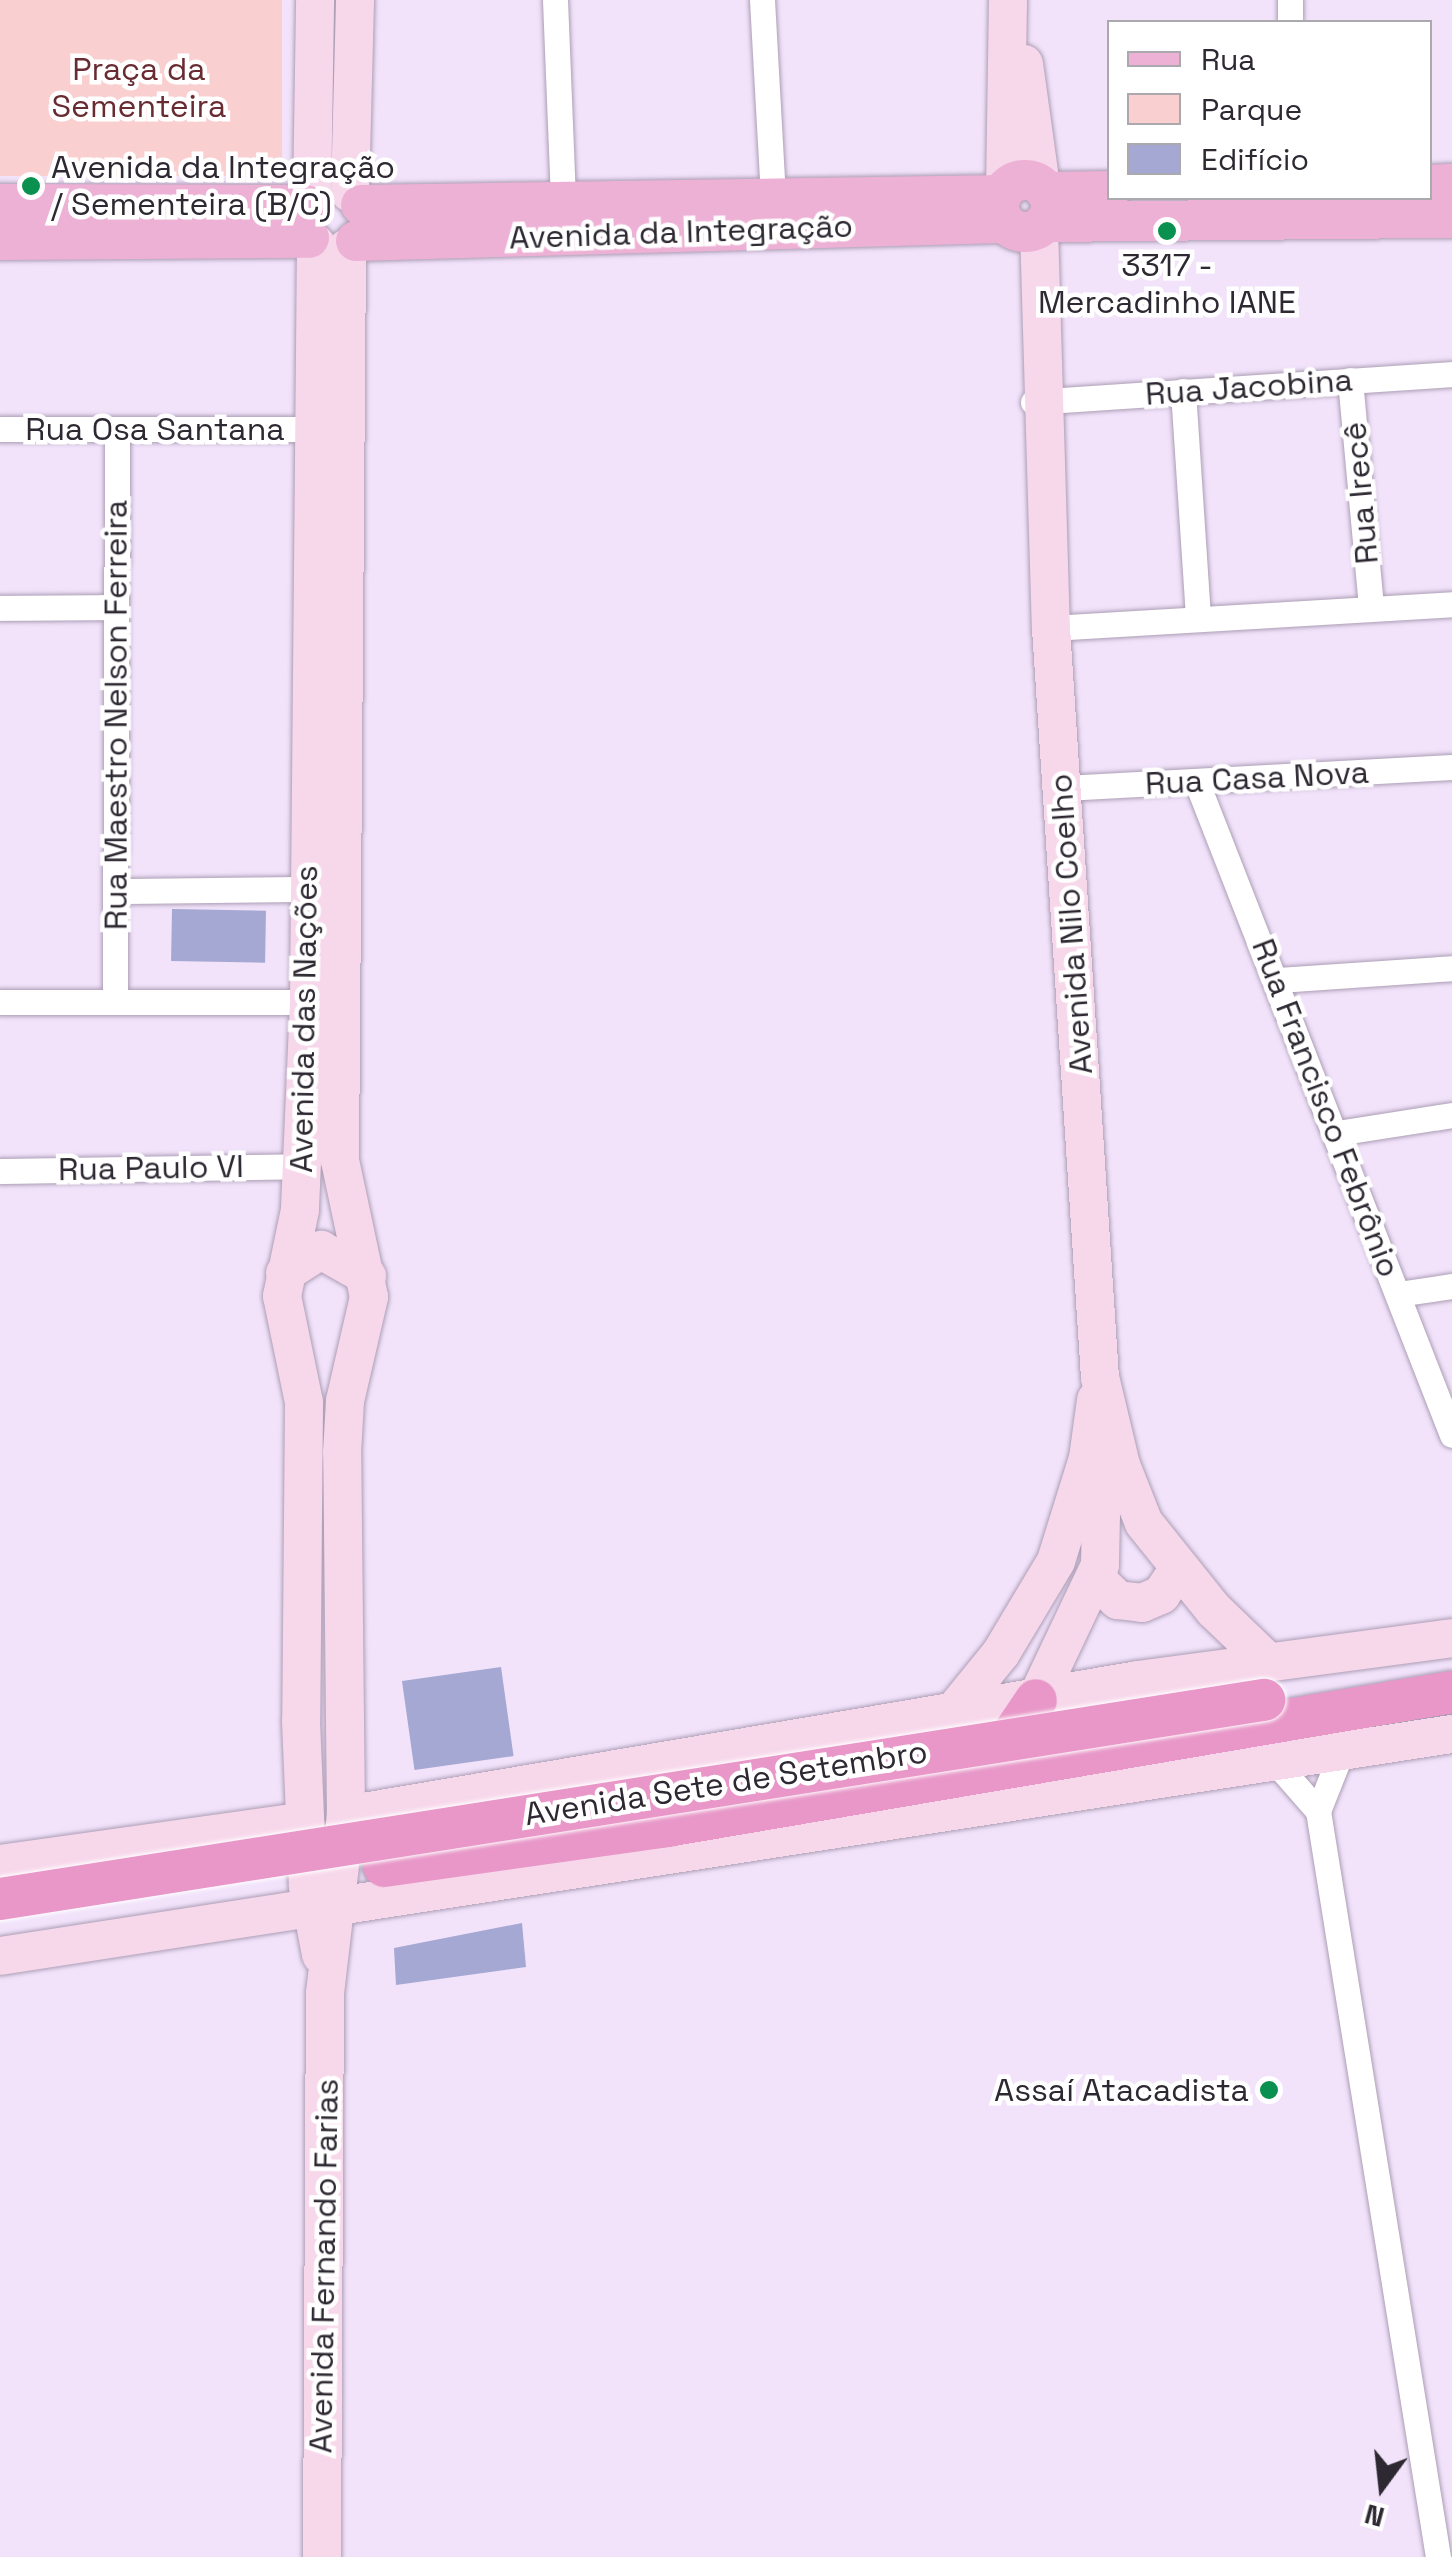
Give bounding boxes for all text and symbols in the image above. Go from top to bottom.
legend [1107,20,1432,200]
text: Rua [1201,40,1256,79]
park label: Praça da Sementeira [51,51,227,126]
text: Parque [1201,90,1302,129]
text: Edifício [1201,140,1309,179]
place label: Avenida da Integração / Sementeira (B/C) [51,149,395,224]
marker: Avenida da Integração / Sementeira (B/C) [20,175,42,197]
street label: Avenida da Integração [508,207,854,257]
marker: 3317 - Mercadinho IANE [1156,220,1178,242]
place label: 3317 - Mercadinho IANE [1038,247,1296,322]
street label: Rua Jacobina [1144,361,1354,413]
street label: Rua Osa Santana [25,410,285,448]
street label: Rua Irecê [1336,420,1386,566]
street label: Rua Maestro Nelson Ferreira [97,500,135,930]
street label: Rua Casa Nova [1144,753,1370,803]
street label: Avenida Nilo Coelho [1041,772,1101,1076]
street label: Avenida das Nações [282,865,326,1173]
street label: Rua Francisco Febrônio [1244,933,1408,1283]
street label: Rua Paulo VI [58,1147,244,1189]
street label: Avenida Sete de Setembro [522,1732,930,1834]
place label: Assaí Atacadista [994,2071,1249,2109]
street label: Avenida Fernando Farias [302,2078,346,2454]
marker: Assaí Atacadista [1258,2079,1280,2101]
north arrow [1332,2437,1432,2537]
text: N [1361,2496,1388,2536]

